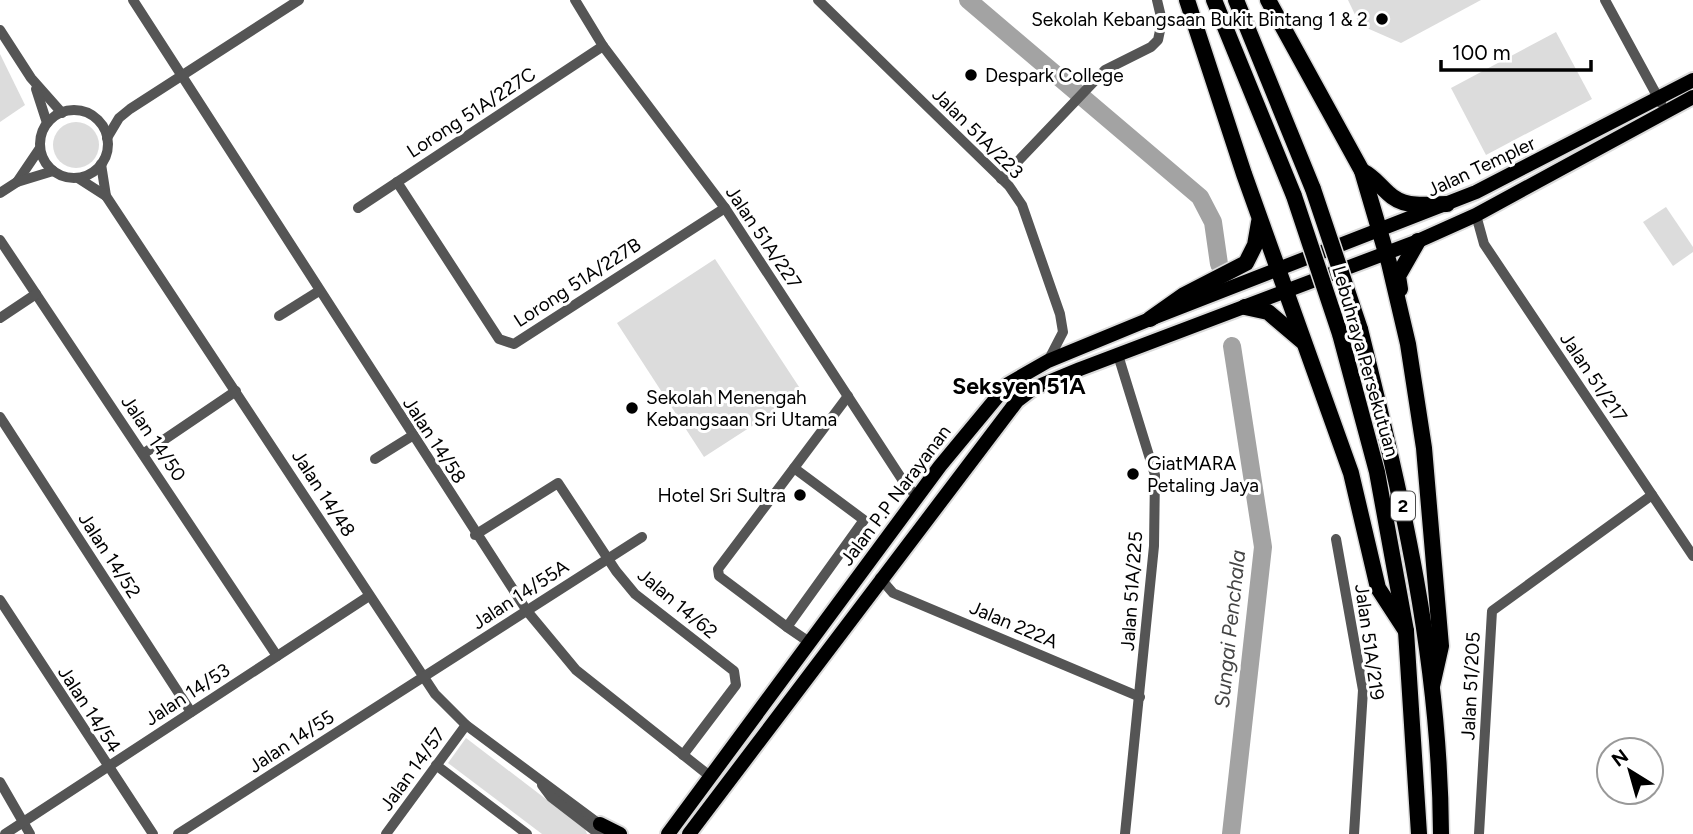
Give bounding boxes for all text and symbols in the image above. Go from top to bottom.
place label: Sekolah Kebangsaan Bukit Bintang 1 & 2 [1031,8,1368,31]
marker: Sekolah Kebangsaan Bukit Bintang 1 & 2 [1374,11,1390,27]
scale bar [1441,28,1592,72]
text: 100 m [1452,40,1511,65]
street label: Lorong 51A/227C [403,62,540,163]
place label: Despark College [985,64,1124,87]
marker: Despark College [963,67,979,83]
street label: Jalan 51A/223 [927,83,1028,184]
street label: Jalan Templer [1423,131,1539,202]
street label: Jalan 51A/227 [721,181,806,293]
street label: Lorong 51A/227B [509,233,645,332]
street label: Lebuhraya Persekutuan [1327,263,1404,459]
street label: Jalan 51/217 [1555,328,1632,427]
district label: Seksyen 51A [952,372,1086,400]
place label: Sekolah Menengah Kebangsaan Sri Utama [646,386,837,431]
street label: Jalan 14/50 [116,391,191,486]
street label: Jalan 14/58 [398,393,471,488]
marker: Sekolah Menengah Kebangsaan Sri Utama [624,400,640,416]
street label: Jalan P.P Narayanan [835,420,956,570]
street label: Jalan 14/48 [287,445,360,541]
place label: GiatMARA Petaling Jaya [1147,452,1259,497]
marker: GiatMARA Petaling Jaya [1125,466,1141,482]
place label: Hotel Sri Sultra [657,484,786,507]
marker: Hotel Sri Sultra [792,487,808,503]
road number: 2 [1391,492,1415,520]
street label: Jalan 14/52 [73,508,146,602]
street label: Jalan 51A/225 [1116,530,1147,652]
water label: Sungai Penchala [1209,549,1250,709]
street label: Jalan 14/55A [468,555,573,634]
street label: Jalan 14/62 [633,563,722,643]
street label: Jalan 51A/219 [1350,583,1389,702]
street label: Jalan 222A [966,596,1061,653]
street label: Jalan 51/205 [1456,631,1485,741]
street label: Jalan 14/53 [140,658,234,730]
street label: Jalan 14/54 [53,662,126,757]
street label: Jalan 14/55 [244,705,338,778]
street label: Jalan 14/57 [375,723,450,815]
north arrow [1595,736,1665,806]
text: N [1607,744,1633,771]

